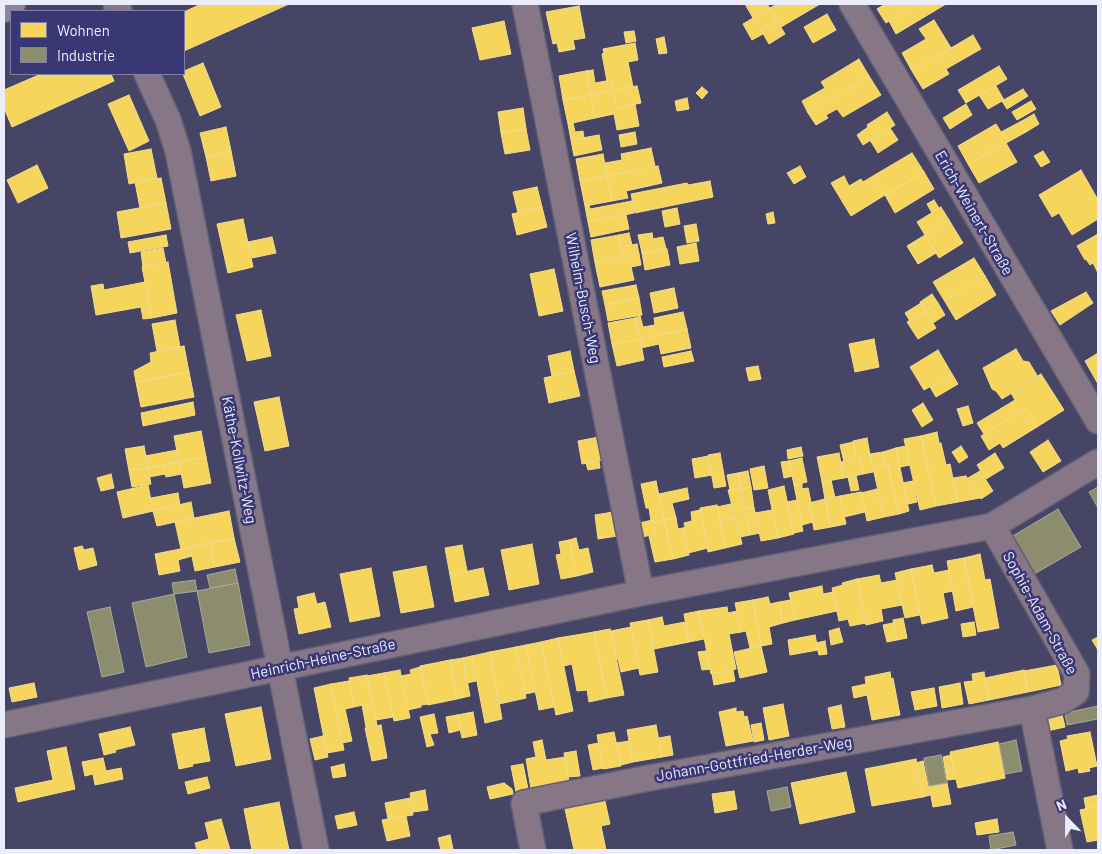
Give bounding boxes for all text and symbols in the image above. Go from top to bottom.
legend [10,10,185,75]
text: Wohnen [57,21,110,39]
text: Industrie [57,46,115,64]
street label: Erich-Weinert-Straße [931,148,1017,278]
street label: Wilhelm-Busch-Weg [562,231,604,365]
street label: Käthe-Kollwitz-Weg [218,395,260,525]
street label: Sophie-Adam-Straße [999,548,1081,678]
street label: Heinrich-Heine-Straße [249,635,397,683]
street label: Johann-Gottfried-Herder-Weg [655,733,853,785]
north arrow [1042,794,1092,844]
text: N [1054,795,1069,814]

